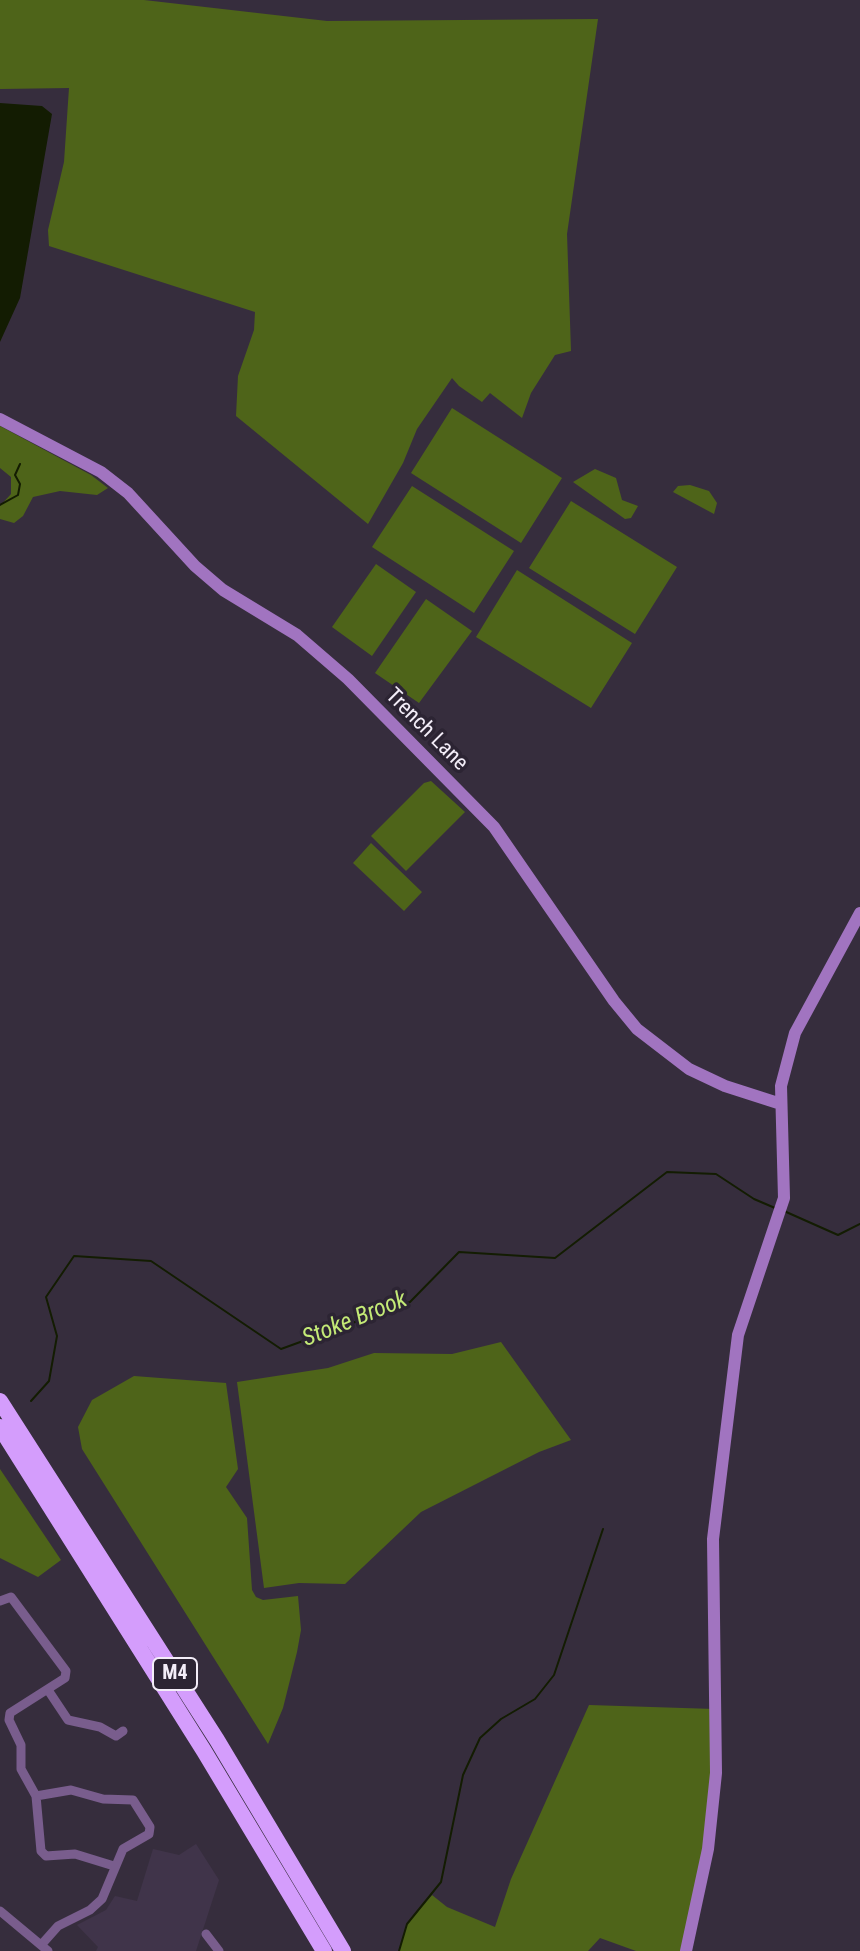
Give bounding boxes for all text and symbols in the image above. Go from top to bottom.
street label: Trench Lane [379,683,473,777]
water label: Stoke Brook [298,1286,412,1354]
road number: M4 [153,1658,197,1690]

